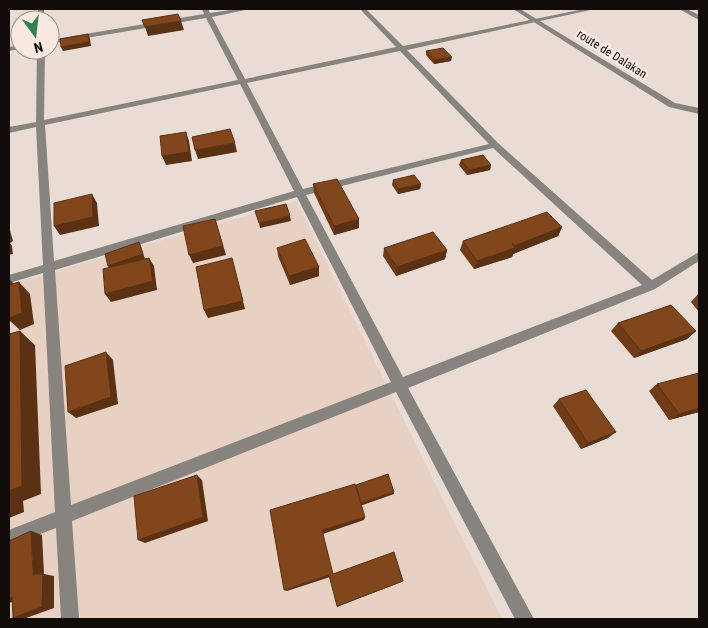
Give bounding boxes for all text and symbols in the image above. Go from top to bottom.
north arrow [10,10,60,60]
street label: route de Dalakan [574,27,650,81]
text: N [32,39,45,56]

